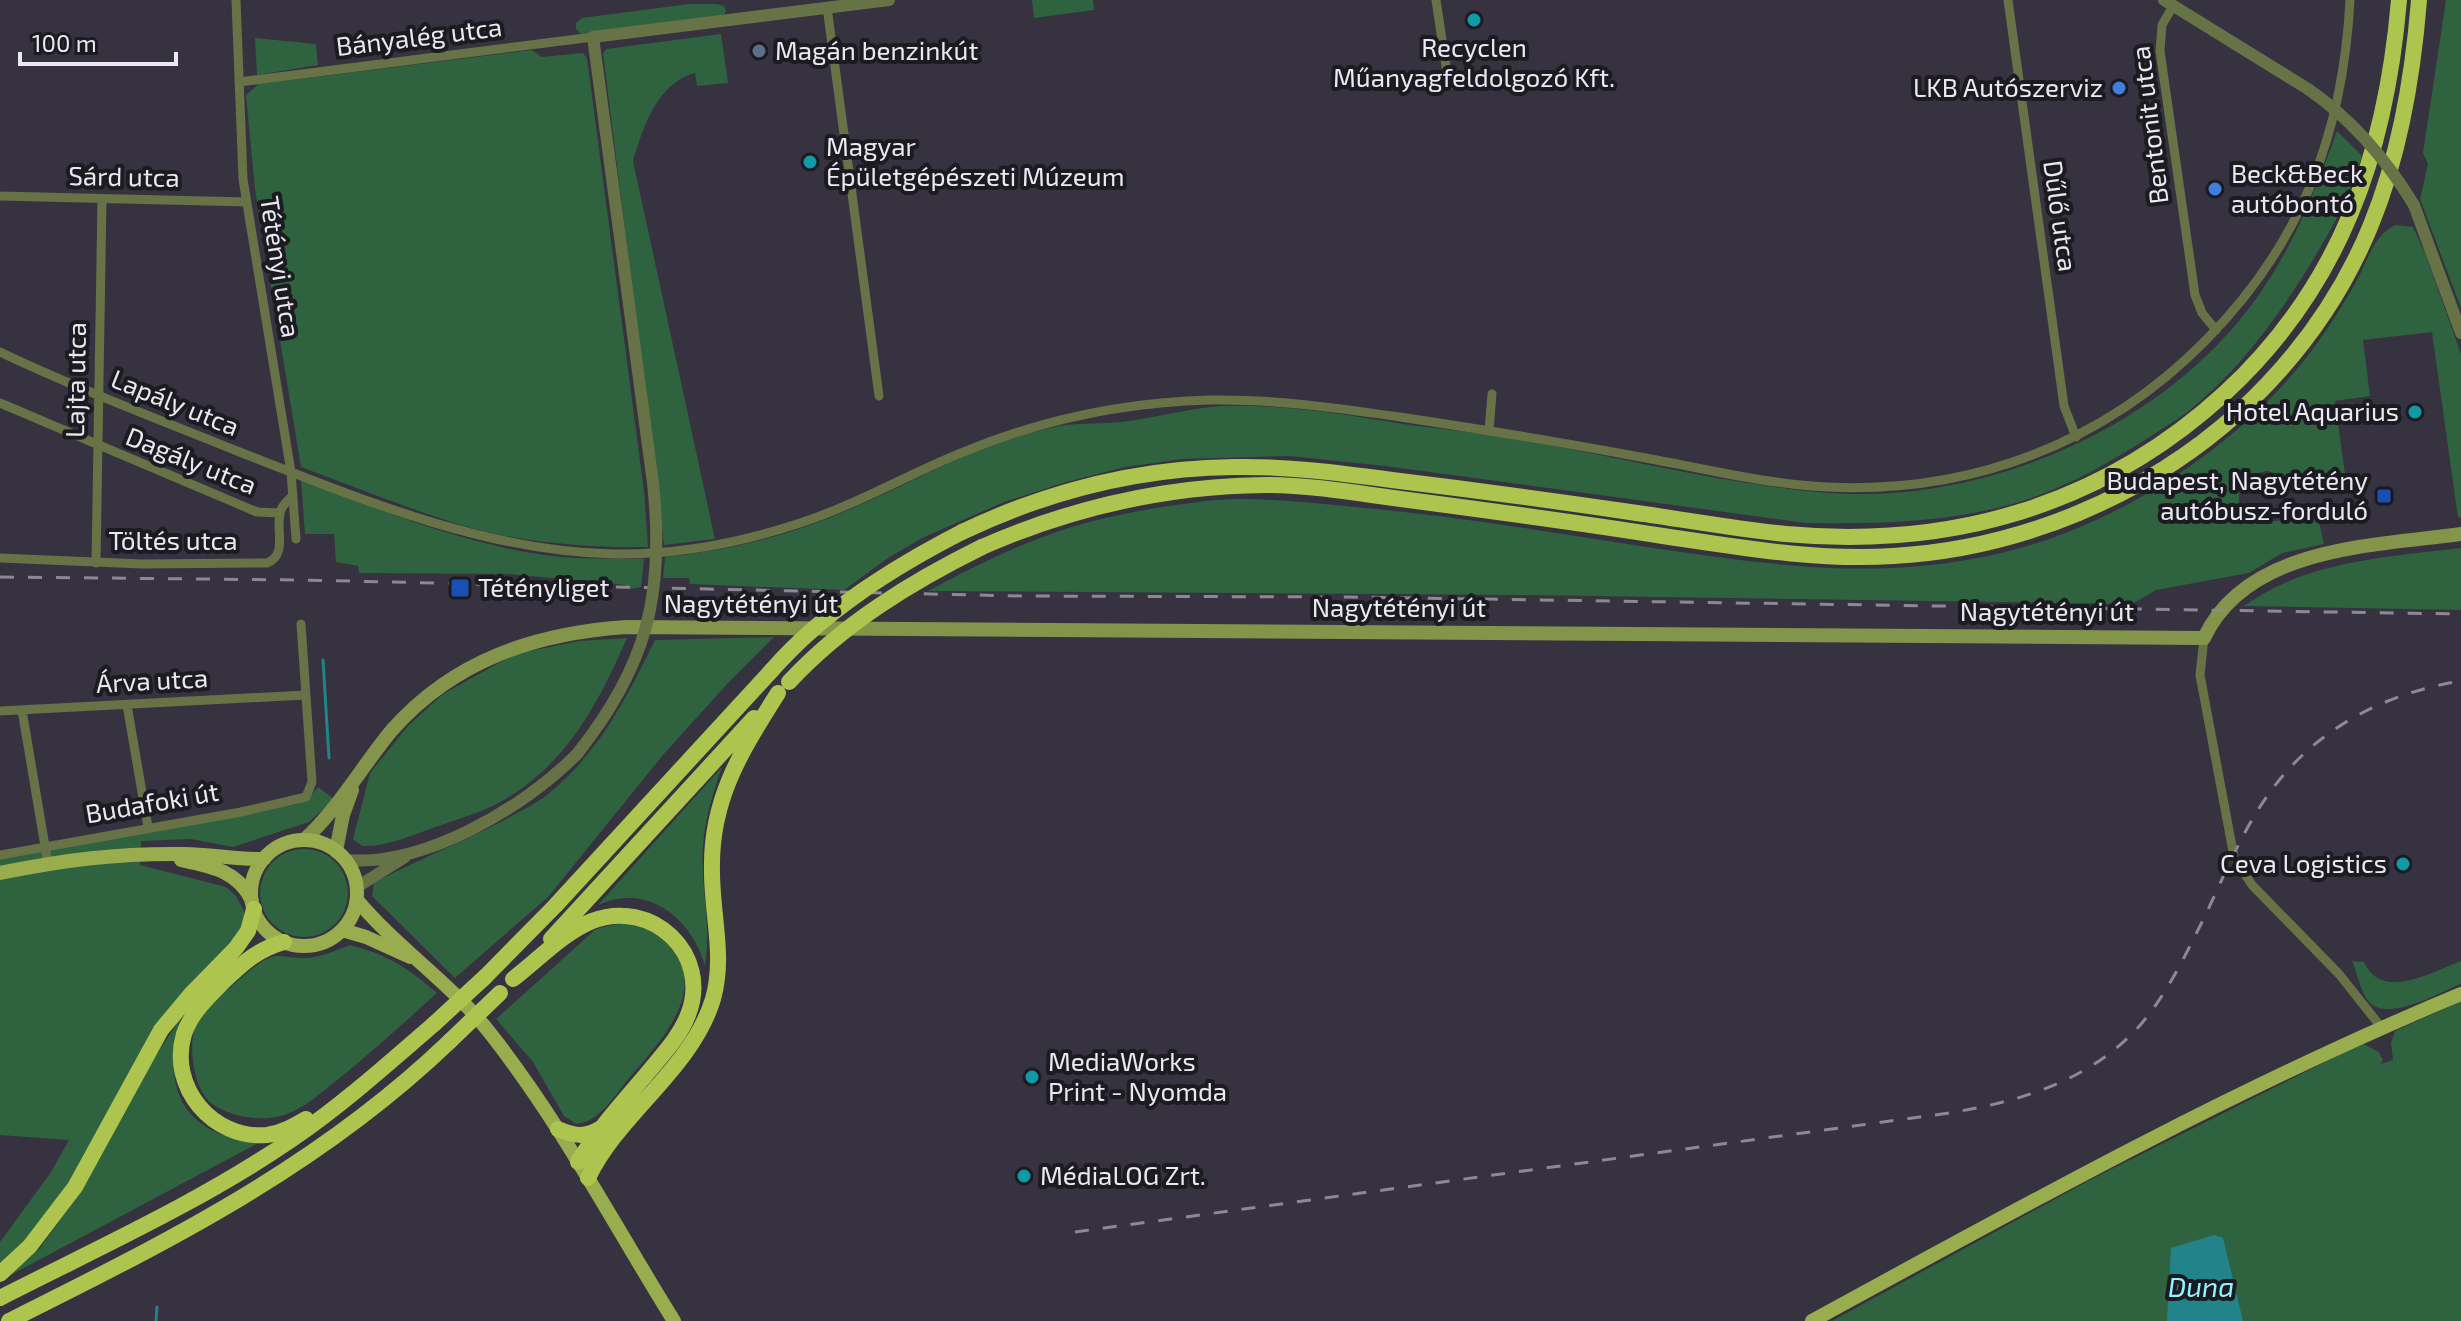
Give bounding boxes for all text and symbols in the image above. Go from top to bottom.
street label: Bányalég utca [334,10,504,61]
marker: Recyclen Műanyagfeldolgozó Kft. [1465,11,1483,29]
scale bar [20,16,176,66]
text: 100 m [32,28,97,57]
place label: Recyclen Műanyagfeldolgozó Kft. [1333,31,1615,92]
place label: Magán benzinkút [775,34,978,65]
marker: Magán benzinkút [750,42,768,60]
street label: Bentonit utca [2123,44,2174,206]
place label: LKB Autószerviz [1913,71,2103,102]
marker: LKB Autószerviz [2110,79,2128,97]
place label: Magyar Épületgépészeti Múzeum [826,130,1124,191]
marker: Magyar Épületgépészeti Múzeum [801,153,819,171]
place label: Beck&Beck autóbontó [2231,157,2363,218]
street label: Dűlő utca [2038,158,2085,273]
street label: Sárd utca [68,159,180,192]
marker: Beck&Beck autóbontó [2206,180,2224,198]
street label: Tétényi utca [255,194,308,340]
street label: Lajta utca [58,322,91,438]
street label: Lapály utca [107,362,244,441]
place label: Hotel Aquarius [2226,395,2399,426]
marker: Hotel Aquarius [2406,403,2424,421]
street label: Dagály utca [122,419,261,500]
place label: Budapest, Nagytétény autóbusz-forduló [2107,464,2368,525]
marker: Budapest, Nagytétény autóbusz-forduló [2375,487,2393,505]
street label: Töltés utca [108,524,238,555]
place label: Tétényliget [478,571,609,602]
marker: Tétényliget [449,577,471,599]
street label: Nagytétényi út [664,587,838,618]
street label: Nagytétényi út [1312,591,1486,622]
street label: Nagytétényi út [1960,595,2134,626]
street label: Árva utca [95,661,209,698]
street label: Budafoki út [83,775,221,828]
place label: Ceva Logistics [2220,847,2387,878]
marker: Ceva Logistics [2394,855,2412,873]
place label: MediaWorks Print - Nyomda [1048,1045,1227,1106]
marker: MediaWorks Print - Nyomda [1023,1068,1041,1086]
place label: MédiaLOG Zrt. [1040,1159,1206,1190]
marker: MédiaLOG Zrt. [1015,1167,1033,1185]
water label: Duna [2168,1269,2234,1303]

